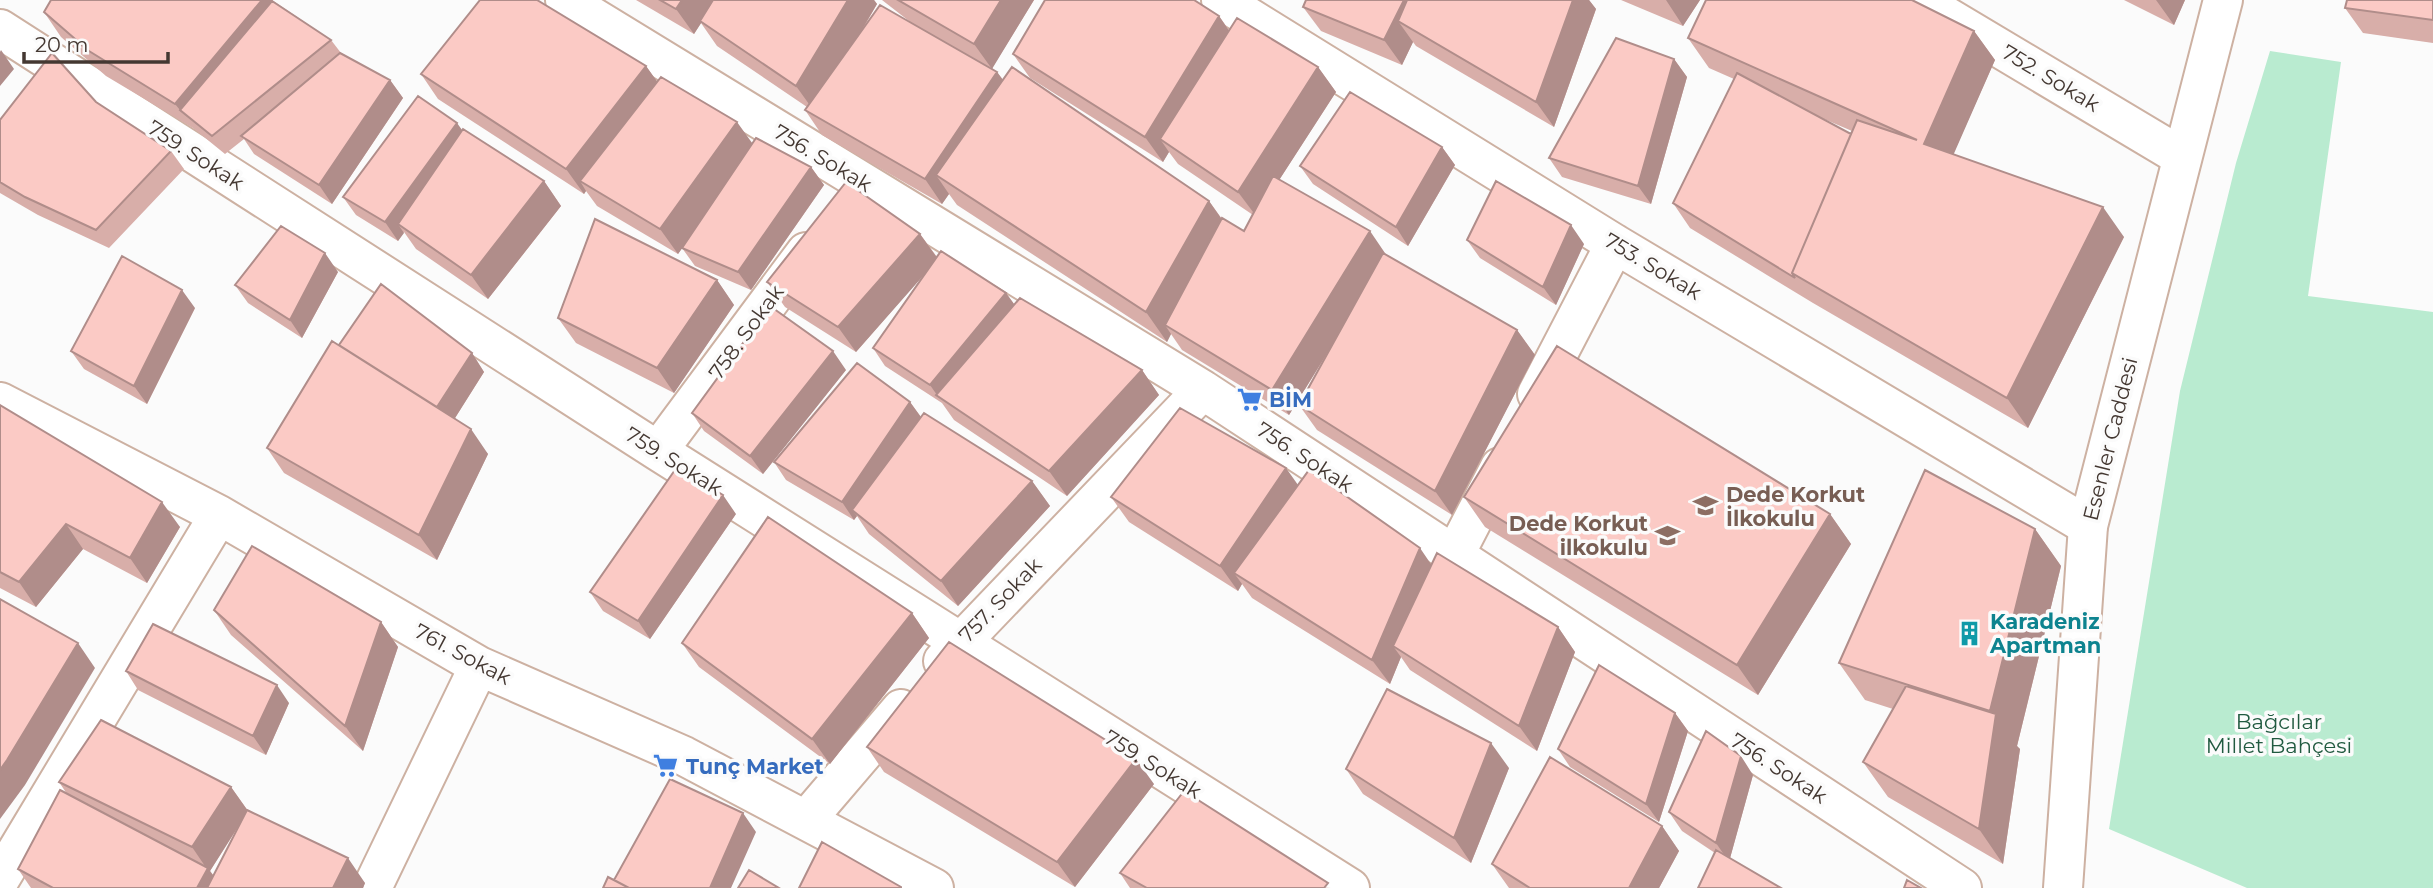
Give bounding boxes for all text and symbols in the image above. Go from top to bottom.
scale bar [24,21,168,65]
text: 20 m [35,32,89,57]
street label: 752. Sokak [1998,39,2105,117]
street label: 759. Sokak [143,115,249,196]
street label: 756. Sokak [769,119,877,197]
street label: 753. Sokak [1600,227,1706,305]
street label: 758. Sokak [703,279,789,384]
street label: Esenler Caddesi [2078,355,2142,523]
supermarket icon: BİM [1235,385,1263,413]
place label: BİM [1269,386,1312,412]
street label: 756. Sokak [1252,417,1358,498]
street label: 759. Sokak [621,421,728,501]
place label: Dede Korkut İlkokulu [1726,482,1865,531]
school or university icon: Dede Korkut İlkokulu [1692,492,1720,520]
place label: Dede Korkut ilkokulu [1509,511,1648,560]
school or university icon: Dede Korkut ilkokulu [1654,521,1682,549]
street label: 757. Sokak [953,552,1047,648]
place label: Karadeniz Apartman [1989,609,2101,658]
street label: 761. Sokak [410,618,516,690]
building icon: Karadeniz Apartman [1956,619,1984,647]
park label: Bağcılar Millet Bahçesi [2206,709,2352,758]
street label: 759. Sokak [1100,724,1207,804]
street label: 756. Sokak [1726,728,1832,809]
supermarket icon: Tunç Market [652,752,680,780]
place label: Tunç Market [686,754,824,779]

